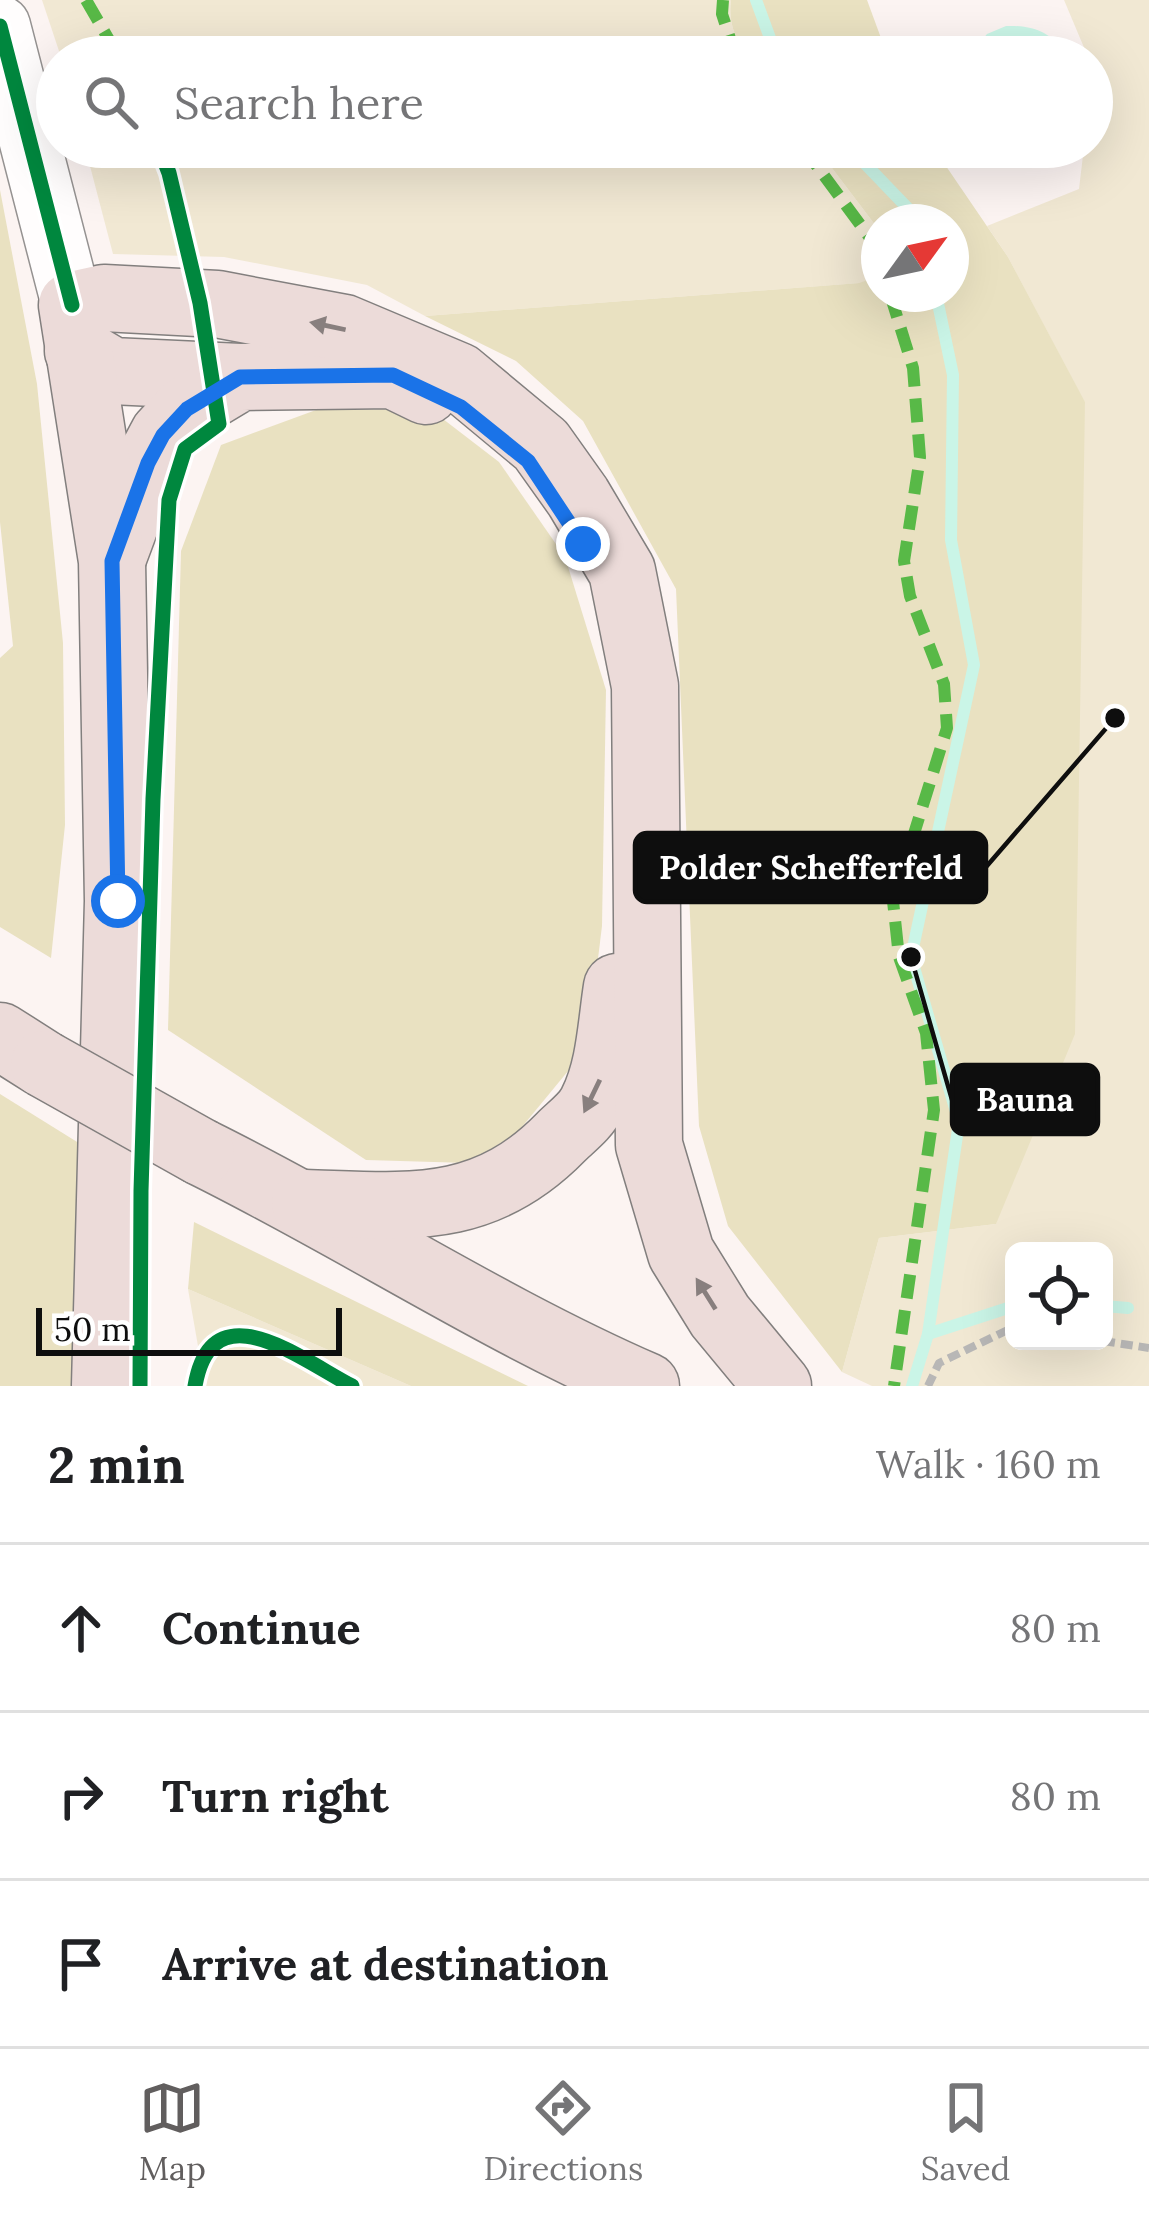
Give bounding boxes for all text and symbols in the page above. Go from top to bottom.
search box [36,36,1113,168]
icon: search [78,69,144,135]
text: Search here [174,74,424,131]
north arrow [861,204,969,312]
one-way arrow [309,315,347,334]
route end [556,517,610,571]
callout: Polder Schefferfeld [635,833,986,902]
text: Polder Schefferfeld [659,846,963,888]
route start [91,874,145,928]
callout: Bauna [952,1065,1098,1134]
one-way arrow [582,1078,602,1113]
text: Bauna [976,1078,1074,1120]
map controls [1005,1242,1113,1350]
button: locate [1005,1242,1113,1350]
one-way arrow [696,1278,718,1310]
scale bar [36,1302,342,1355]
text: 50 m [54,1308,131,1350]
text: 2 min [48,1432,185,1497]
text: Walk · 160 m [876,1439,1101,1489]
icon: ahead [48,1595,114,1661]
text: Continue [162,1599,361,1656]
text: 80 m [1010,1603,1101,1653]
icon: right [48,1763,114,1829]
text: Turn right [162,1767,389,1824]
text: 80 m [1010,1771,1101,1821]
icon: arrive [48,1931,114,1997]
text: Arrive at destination [162,1935,609,1992]
tab: Map [139,2075,206,2189]
tab: Directions [484,2075,643,2189]
tab: Saved [921,2075,1010,2189]

